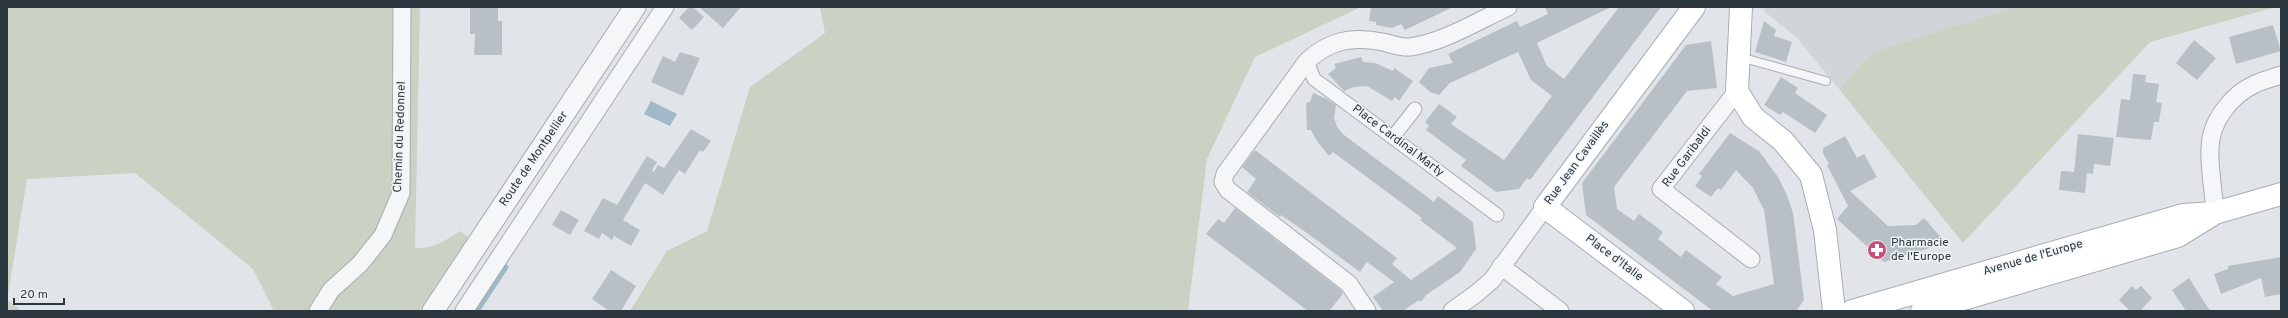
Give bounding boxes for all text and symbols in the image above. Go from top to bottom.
street label: Chemin du Redonnel [390,81,410,193]
street label: Place Cardinal Marty [1349,101,1447,181]
street label: Route de Montpellier [496,108,572,210]
street label: Rue Jean Cavaillès [1541,118,1613,208]
street label: Rue Garibaldi [1659,123,1715,191]
street label: Place d'Italie [1582,231,1646,285]
place label: Pharmacie de l'Europe [1891,235,1951,265]
street label: Avenue de l'Europe [1981,236,2085,280]
pharmacy icon: Pharmacie de l'Europe [1866,239,1888,261]
scale bar [14,280,64,306]
text: 20 m [20,287,48,303]

